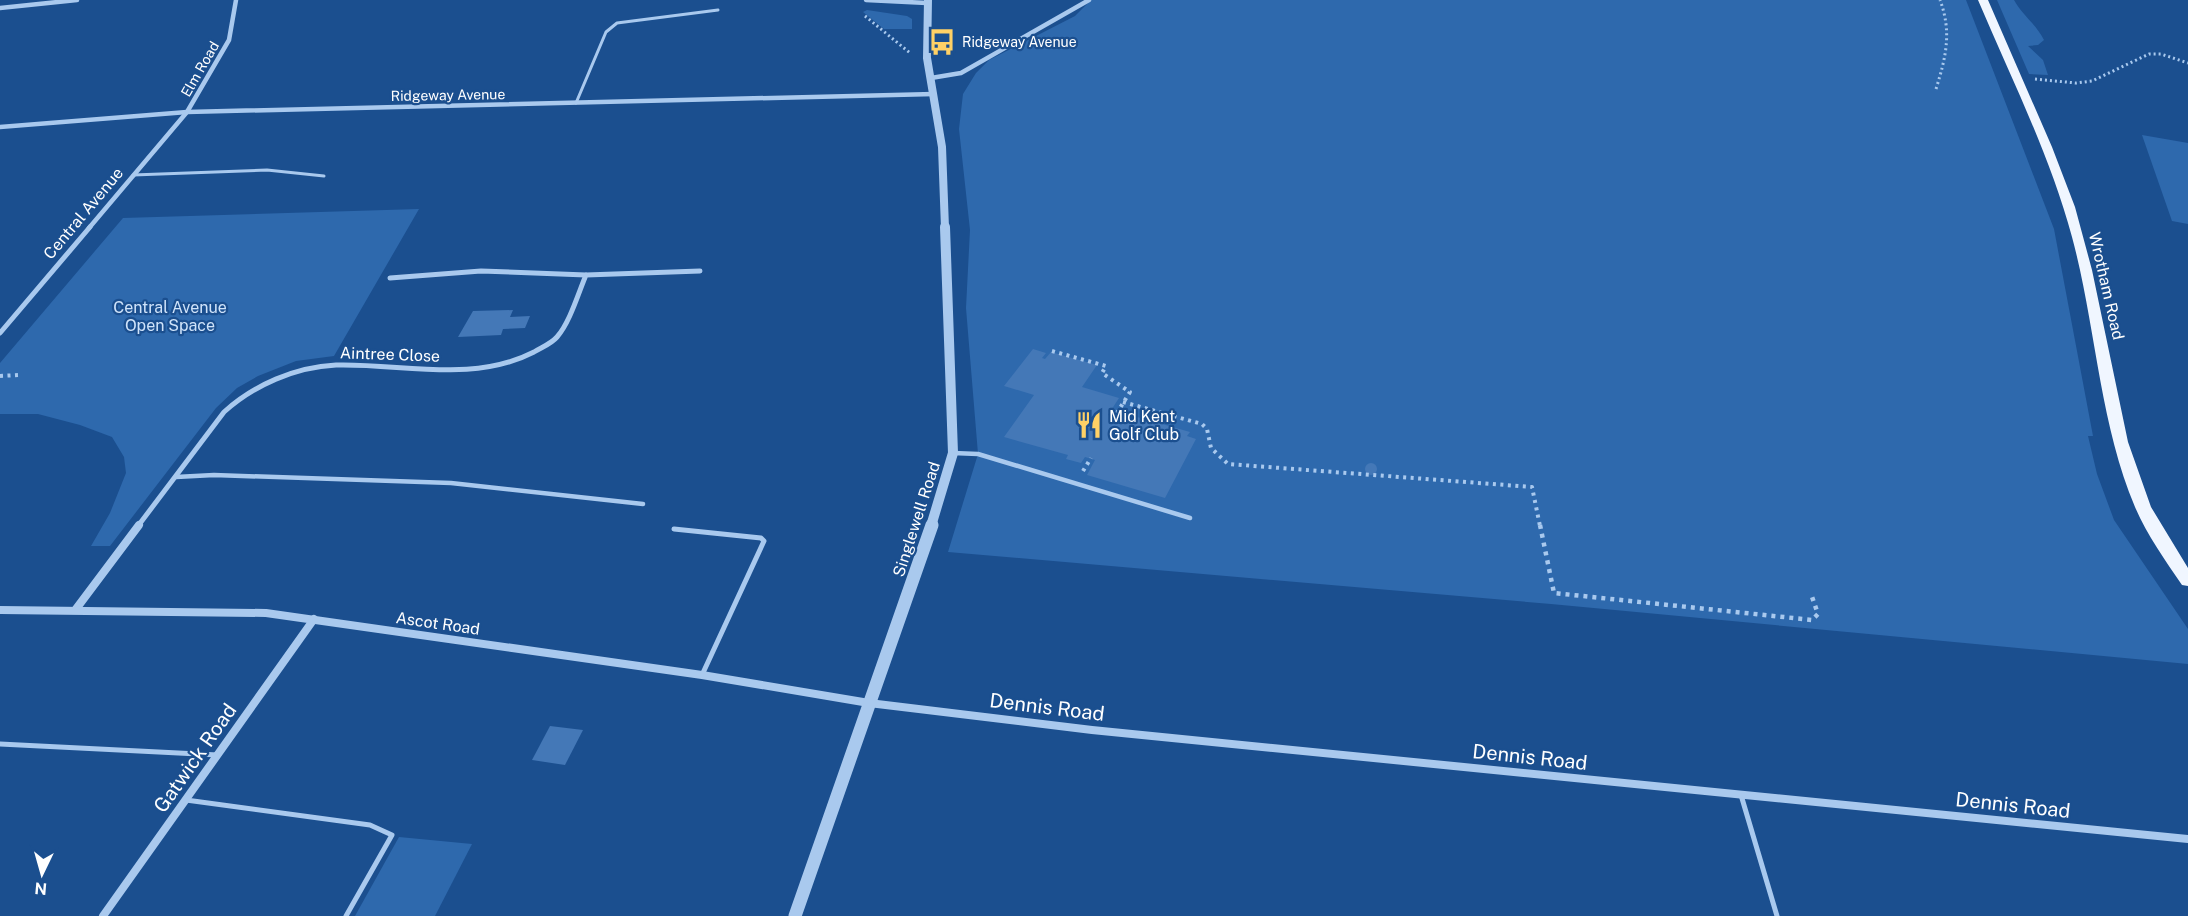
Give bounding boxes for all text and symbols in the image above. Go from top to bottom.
bus stop icon: Ridgeway Avenue [927,27,957,57]
place label: Ridgeway Avenue [962,34,1077,50]
street label: Elm Road [178,38,222,100]
street label: Ridgeway Avenue [391,86,506,104]
street label: Central Avenue [40,164,127,263]
street label: Wrotham Road [2085,230,2128,342]
park label: Central Avenue Open Space [113,298,227,335]
street label: Aintree Close [340,343,440,366]
place label: Mid Kent Golf Club [1109,407,1179,444]
restaurant icon: Mid Kent Golf Club [1074,410,1104,440]
street label: Singlewell Road [889,459,944,579]
street label: Ascot Road [395,608,481,639]
street label: Dennis Road [988,688,1106,726]
street label: Gatwick Road [149,699,241,817]
street label: Dennis Road [1471,739,1589,775]
street label: Dennis Road [1954,787,2072,823]
north arrow [12,844,72,904]
text: N [34,878,48,898]

